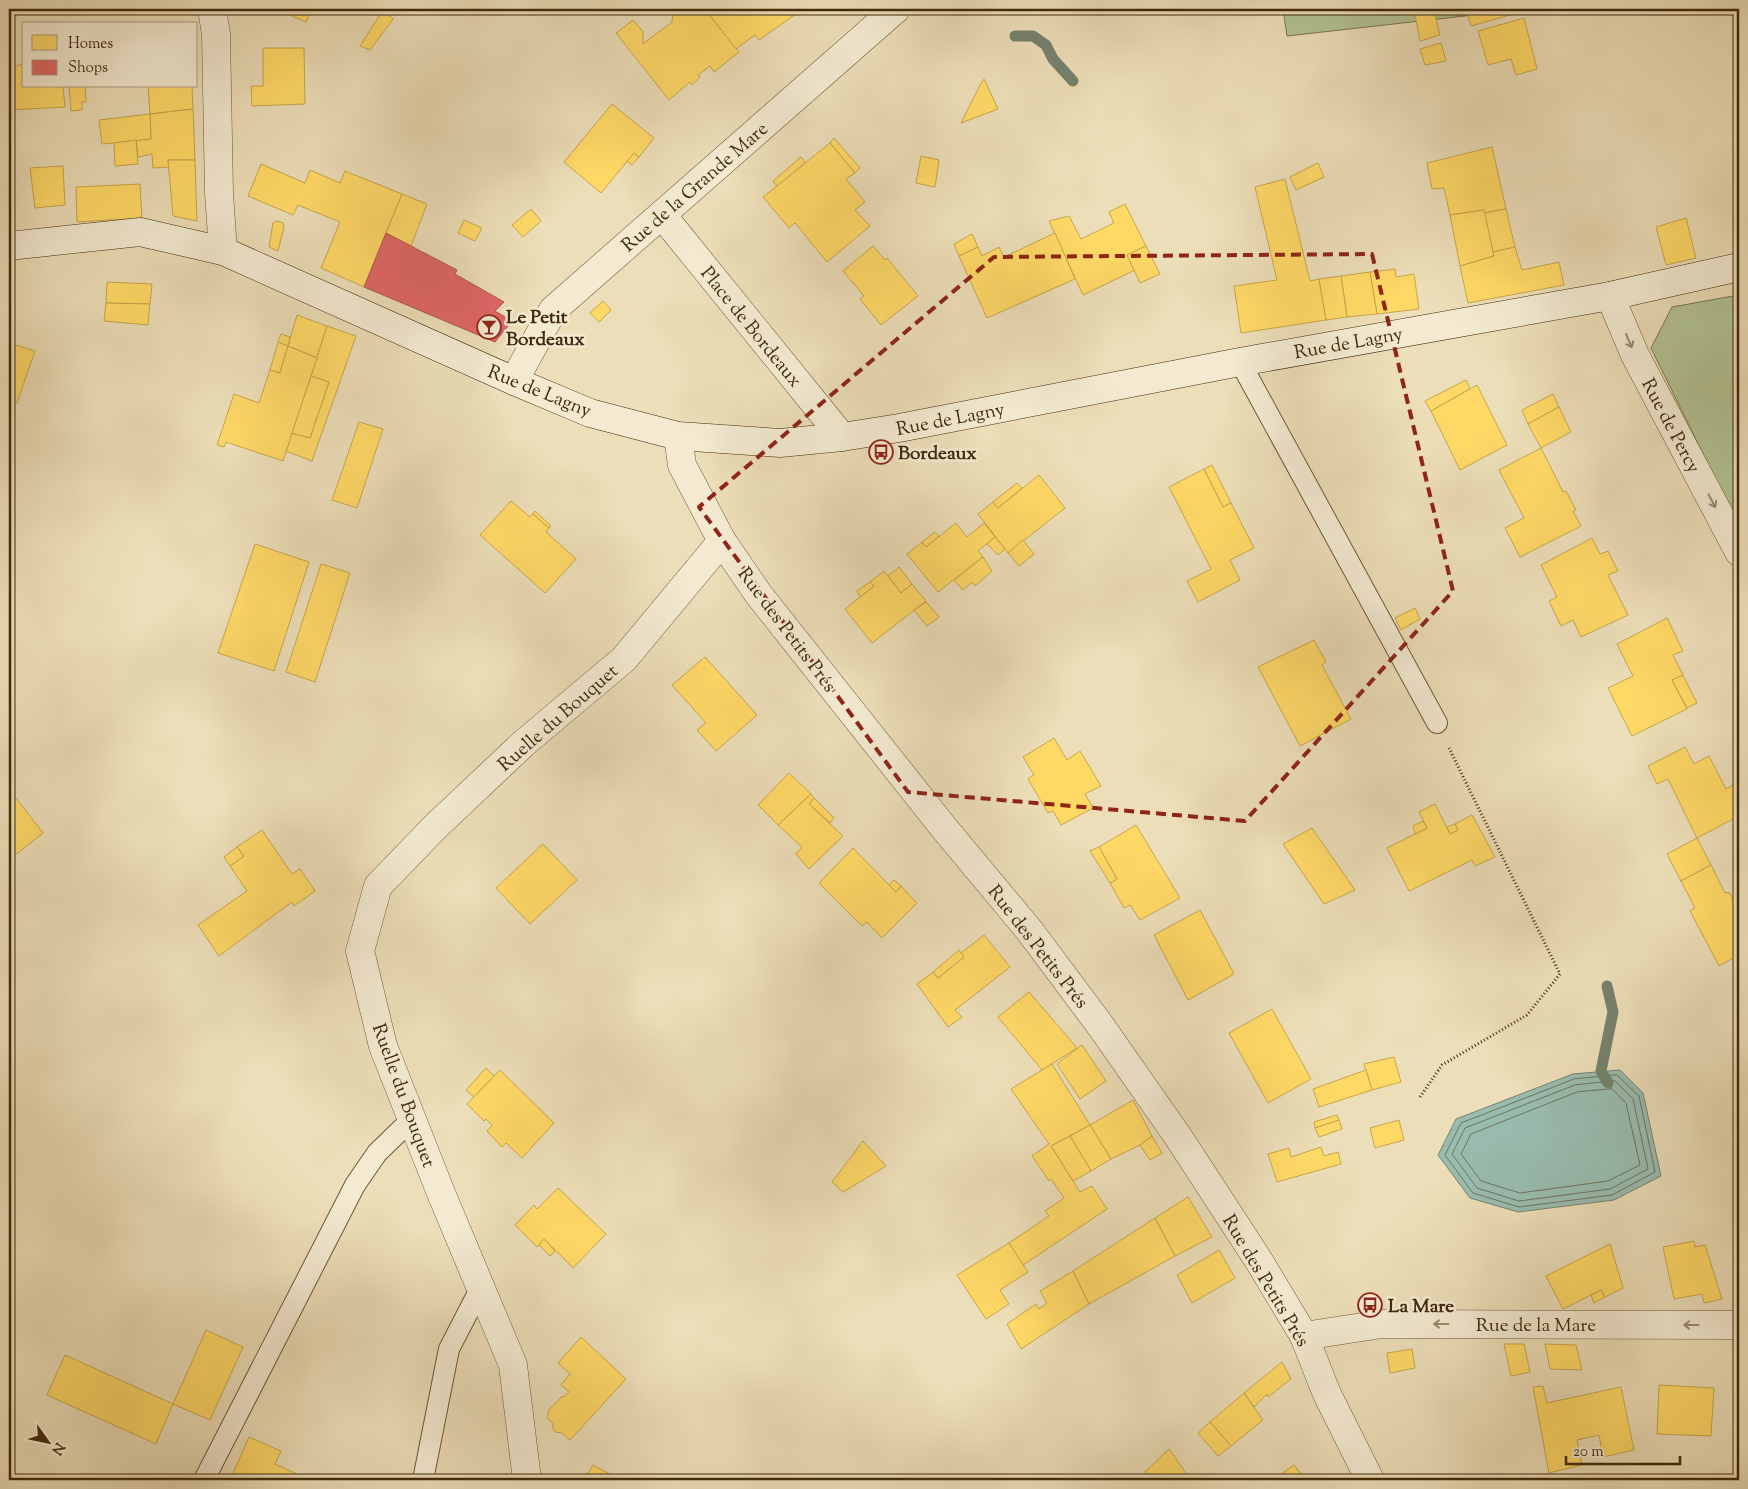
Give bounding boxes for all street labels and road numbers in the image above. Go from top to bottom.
street label: Rue de la Grande Mare [616,116,775,259]
street label: Place de Bordeaux [693,261,807,394]
street label: Rue de Lagny [1292,322,1405,367]
street label: Rue de Lagny [483,359,595,426]
street label: Rue de Percy [1634,374,1706,479]
street label: Rue de Lagny [894,397,1007,444]
street label: Rue des Petits Prés [730,562,842,699]
street label: Ruelle du Bouquet [493,659,625,779]
street label: Rue des Petits Prés [980,880,1094,1015]
street label: Ruelle du Bouquet [364,1020,441,1172]
street label: Rue des Petits Prés [1215,1210,1315,1353]
street label: Rue de la Mare [1476,1313,1596,1340]

